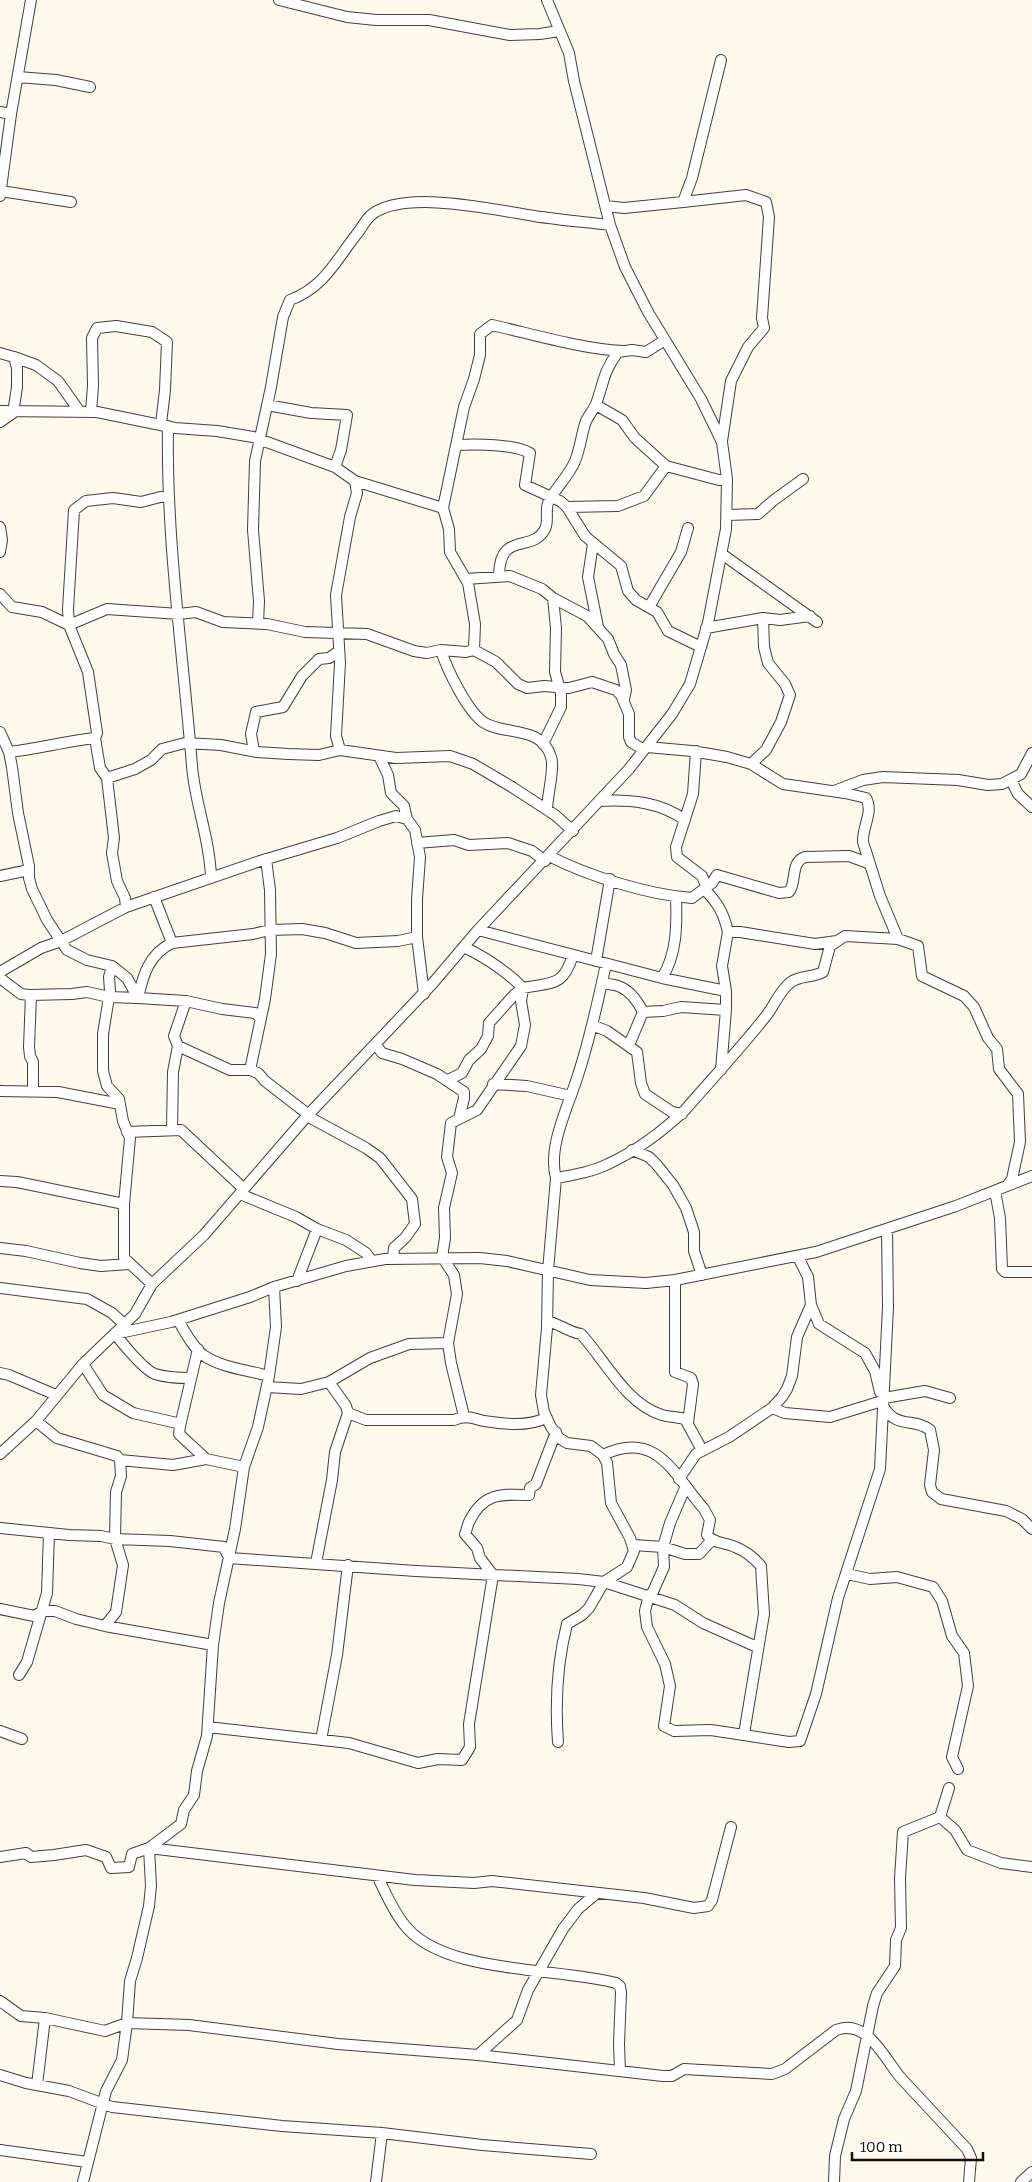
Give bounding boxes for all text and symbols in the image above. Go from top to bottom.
scale bar [852,2130,983,2162]
text: 100 m [860,2138,903,2156]

